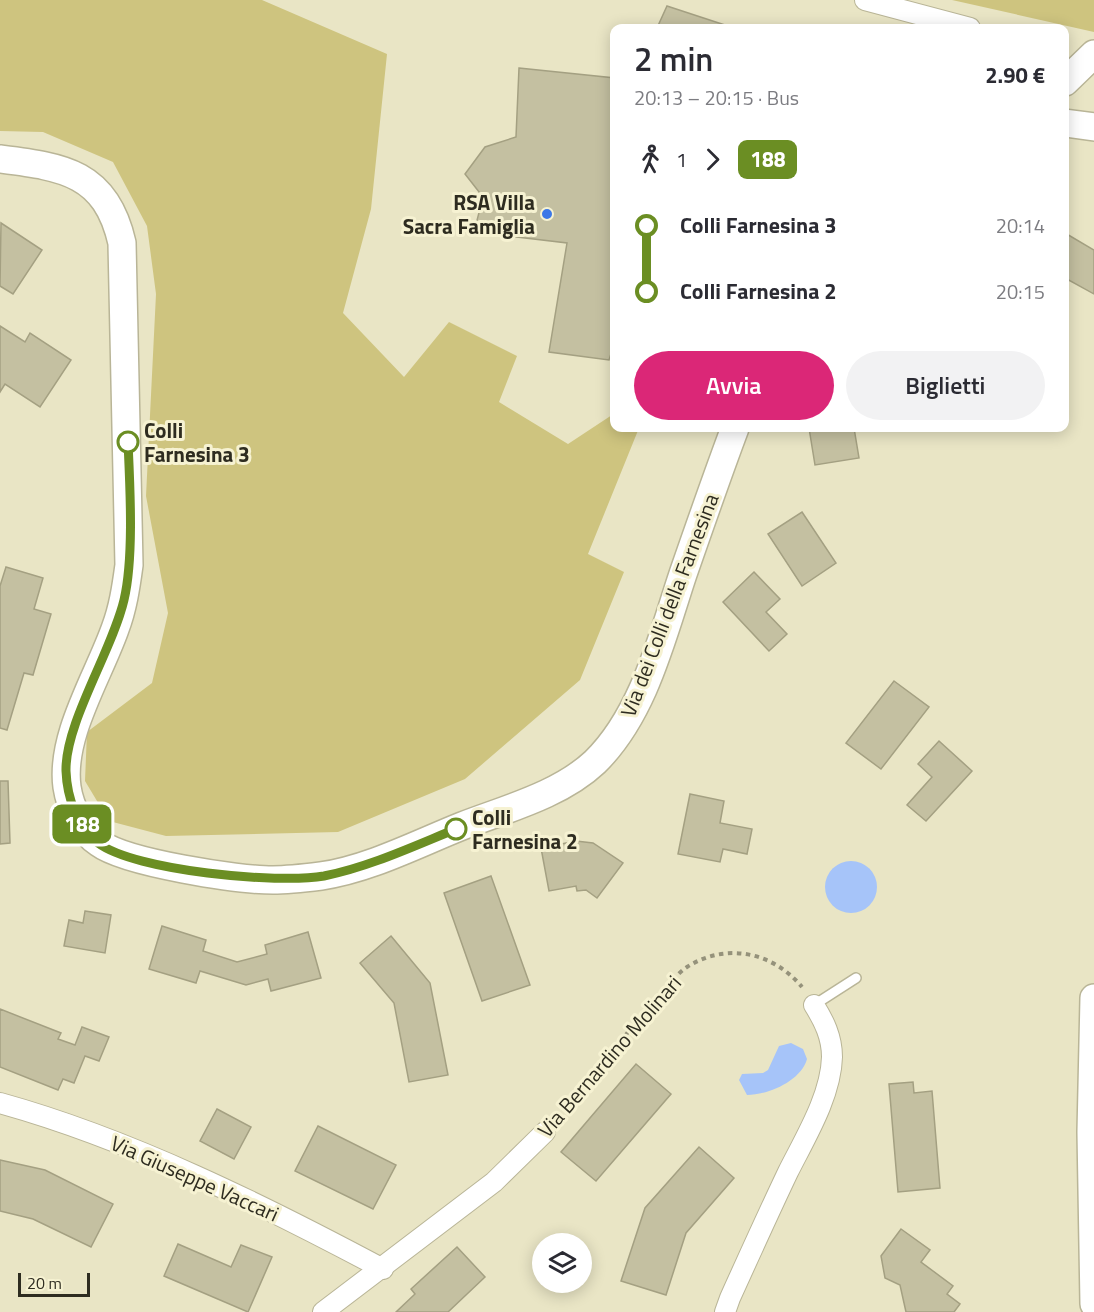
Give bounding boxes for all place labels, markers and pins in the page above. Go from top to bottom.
place label: RSA Villa Sacra Famiglia [403,186,535,242]
marker: RSA Villa Sacra Famiglia [540,207,554,221]
place label: Colli Farnesina 3 [144,414,250,470]
marker: Colli Farnesina 3 [117,431,139,453]
place label: Colli Farnesina 2 [472,801,578,857]
marker: Colli Farnesina 2 [445,818,467,840]

